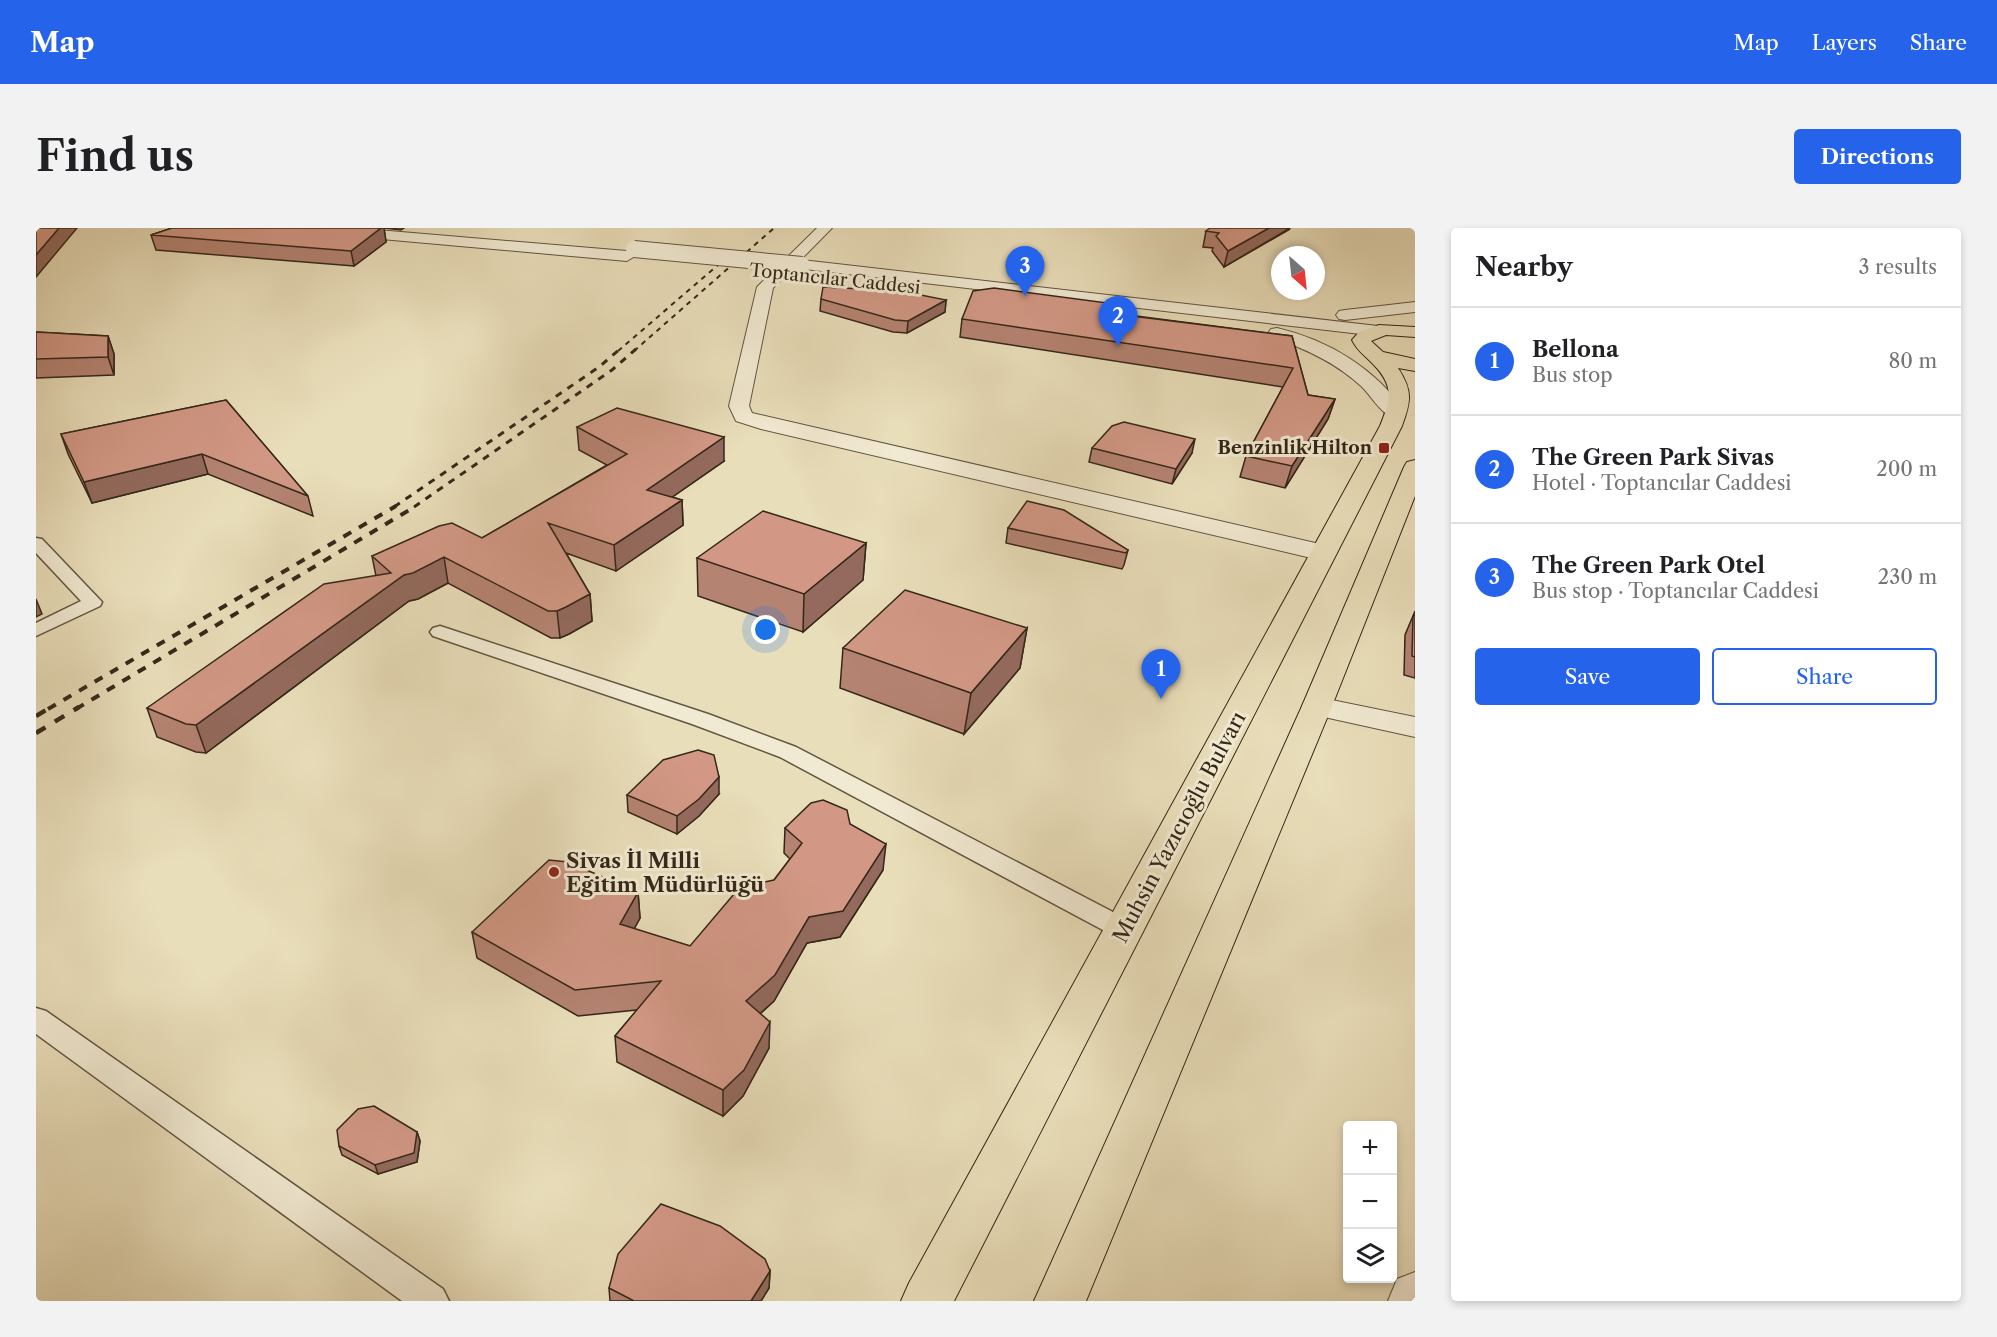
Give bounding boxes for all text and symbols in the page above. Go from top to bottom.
text: Map [30,25,94,59]
text: Map [1734,30,1779,55]
text: Layers [1812,30,1877,55]
text: Share [1910,30,1967,55]
button: Directions [1794,129,1961,184]
text: Find us [36,130,194,182]
north arrow [1271,246,1325,300]
pin: 3 [1006,247,1044,296]
text: Nearby [1475,251,1573,283]
text: 3 results [1859,255,1937,279]
street label: Toptancılar Caddesi [749,259,922,299]
pin: 2 [1098,296,1138,346]
text: Bellona [1532,336,1619,363]
text: 1 [1490,349,1499,373]
text: 80 m [1889,349,1937,373]
text: Bus stop [1532,363,1613,387]
place label: Benzinlik Hilton [1218,437,1373,459]
marker: Benzinlik Hilton [1377,441,1391,455]
text: The Green Park Sivas [1532,444,1774,471]
text: 2 [1489,457,1500,481]
text: 200 m [1876,457,1937,481]
text: Hotel · Toptancılar Caddesi [1532,471,1791,495]
text: The Green Park Otel [1532,552,1765,579]
text: 3 [1489,565,1500,589]
text: 230 m [1878,565,1937,589]
text: Bus stop · Toptancılar Caddesi [1532,579,1819,603]
your location [751,615,780,644]
button: Save [1475,648,1700,705]
button: Share [1712,648,1937,705]
pin: 1 [1142,650,1180,699]
street label: Muhsin Yazıcıoğlu Bulvarı [1107,707,1251,947]
place label: Sivas İl Milli Eğitim Müdürlüğü [566,848,764,897]
marker: Sivas İl Milli Eğitim Müdürlüğü [547,865,561,879]
map controls [1343,1121,1397,1283]
button: + [1343,1121,1397,1175]
button: − [1343,1175,1397,1229]
button: layers [1343,1229,1397,1283]

